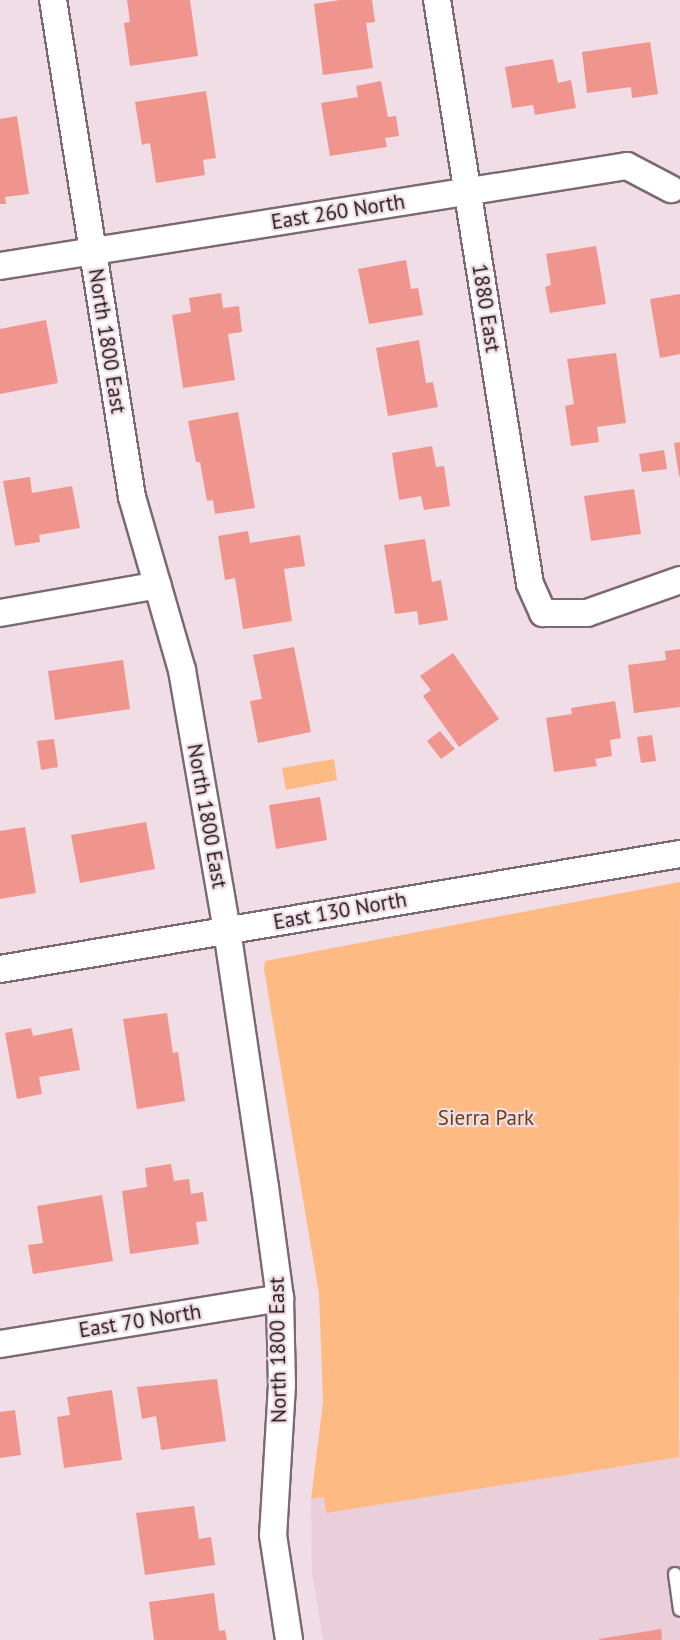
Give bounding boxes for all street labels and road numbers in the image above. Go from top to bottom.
street label: East 260 North [269,189,407,235]
street label: 1880 East [467,262,505,354]
street label: North 1800 East [83,267,131,415]
street label: North 1800 East [182,742,232,890]
street label: East 130 North [271,887,409,935]
street label: North 1800 East [264,1277,292,1423]
street label: East 70 North [77,1299,203,1343]

